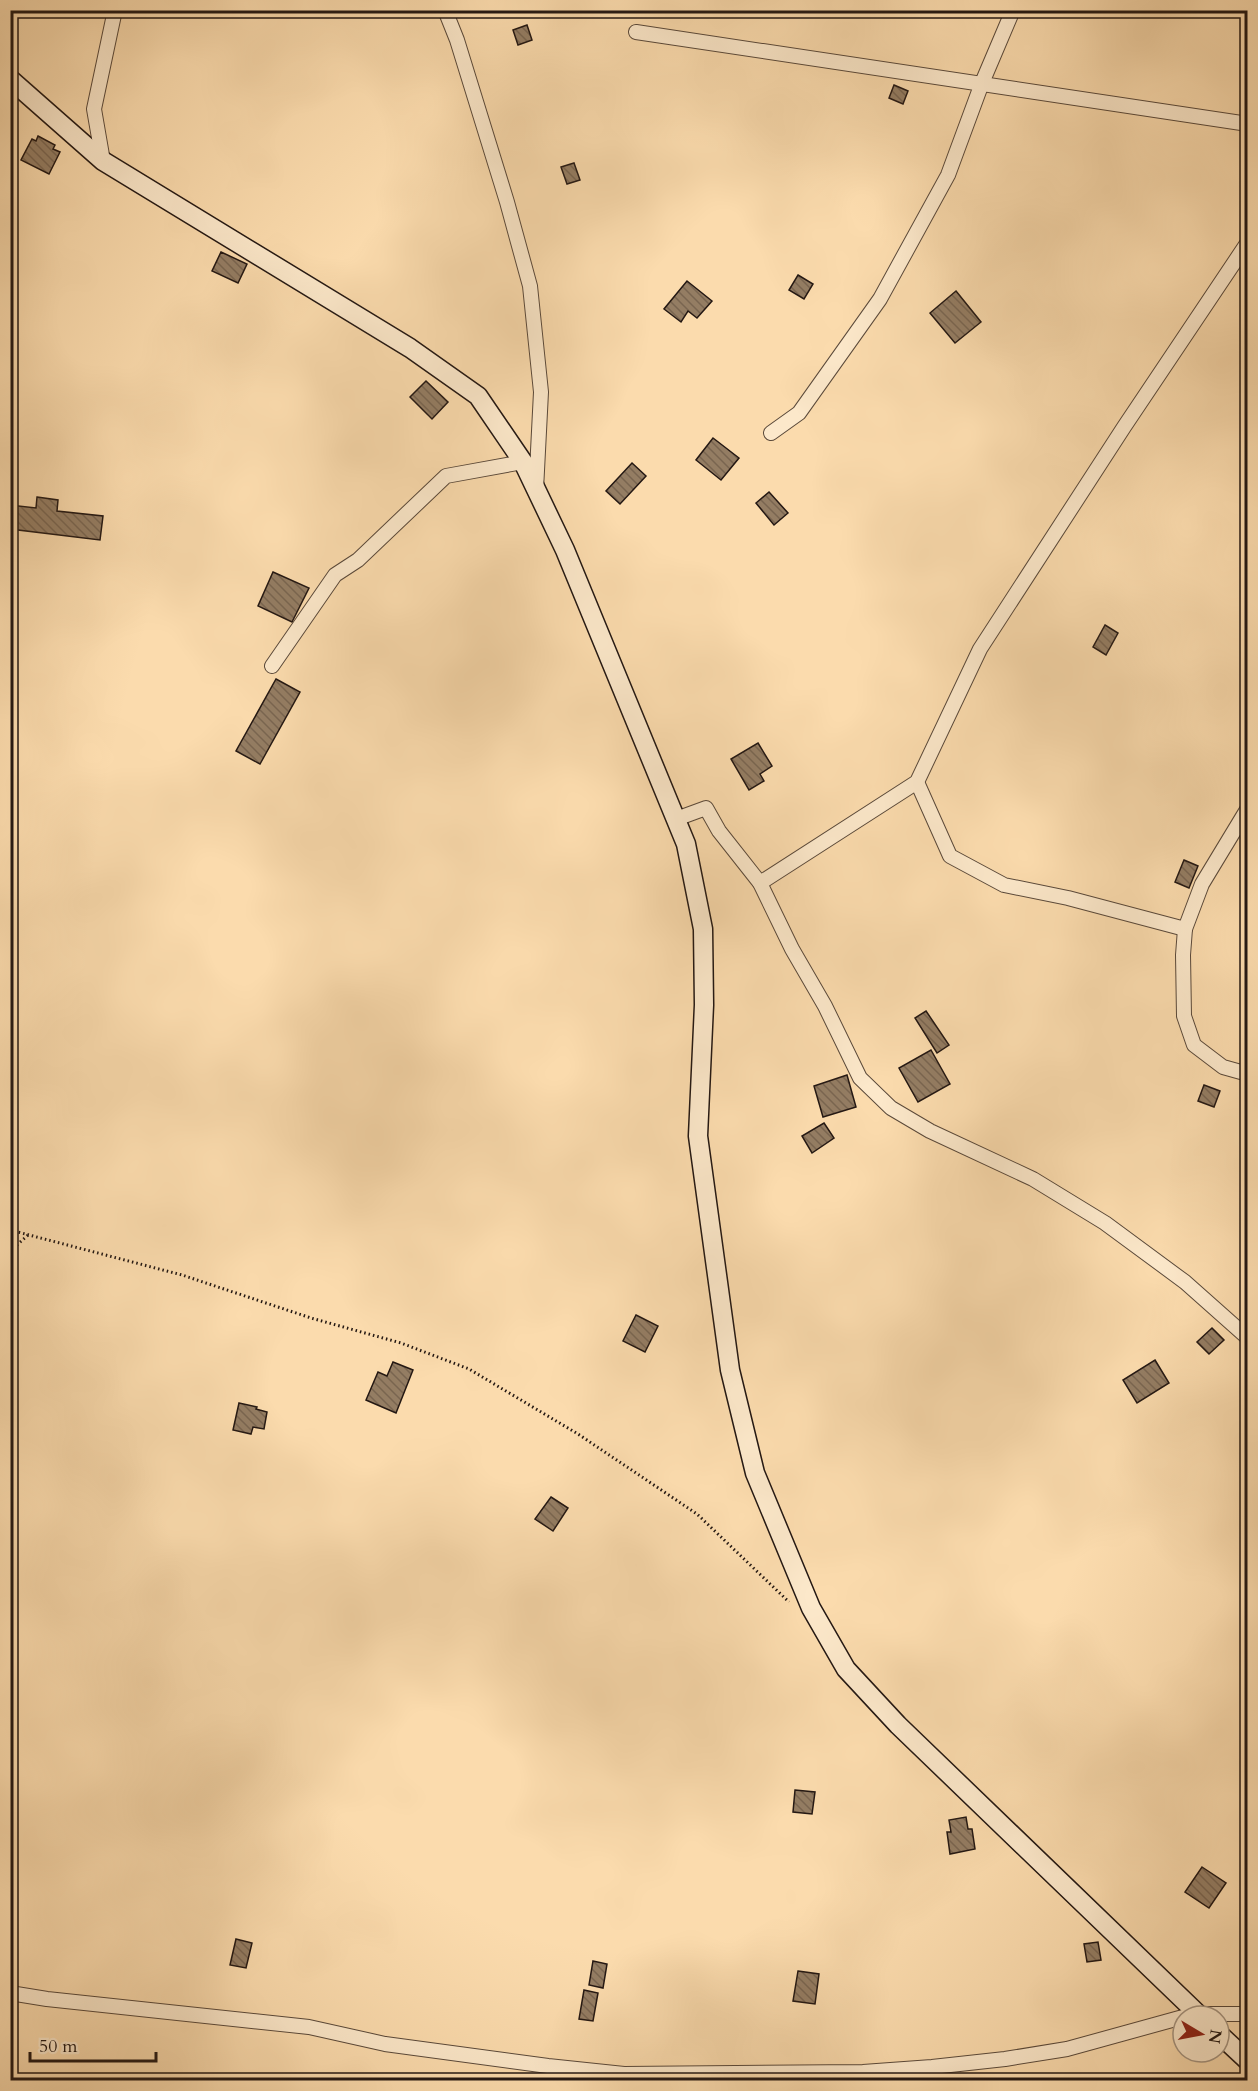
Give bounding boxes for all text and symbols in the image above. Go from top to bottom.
north arrow [1171,2004,1231,2064]
scale bar [30,2025,156,2063]
text: N [1203,2028,1227,2045]
text: 50 m [39,2034,78,2059]

